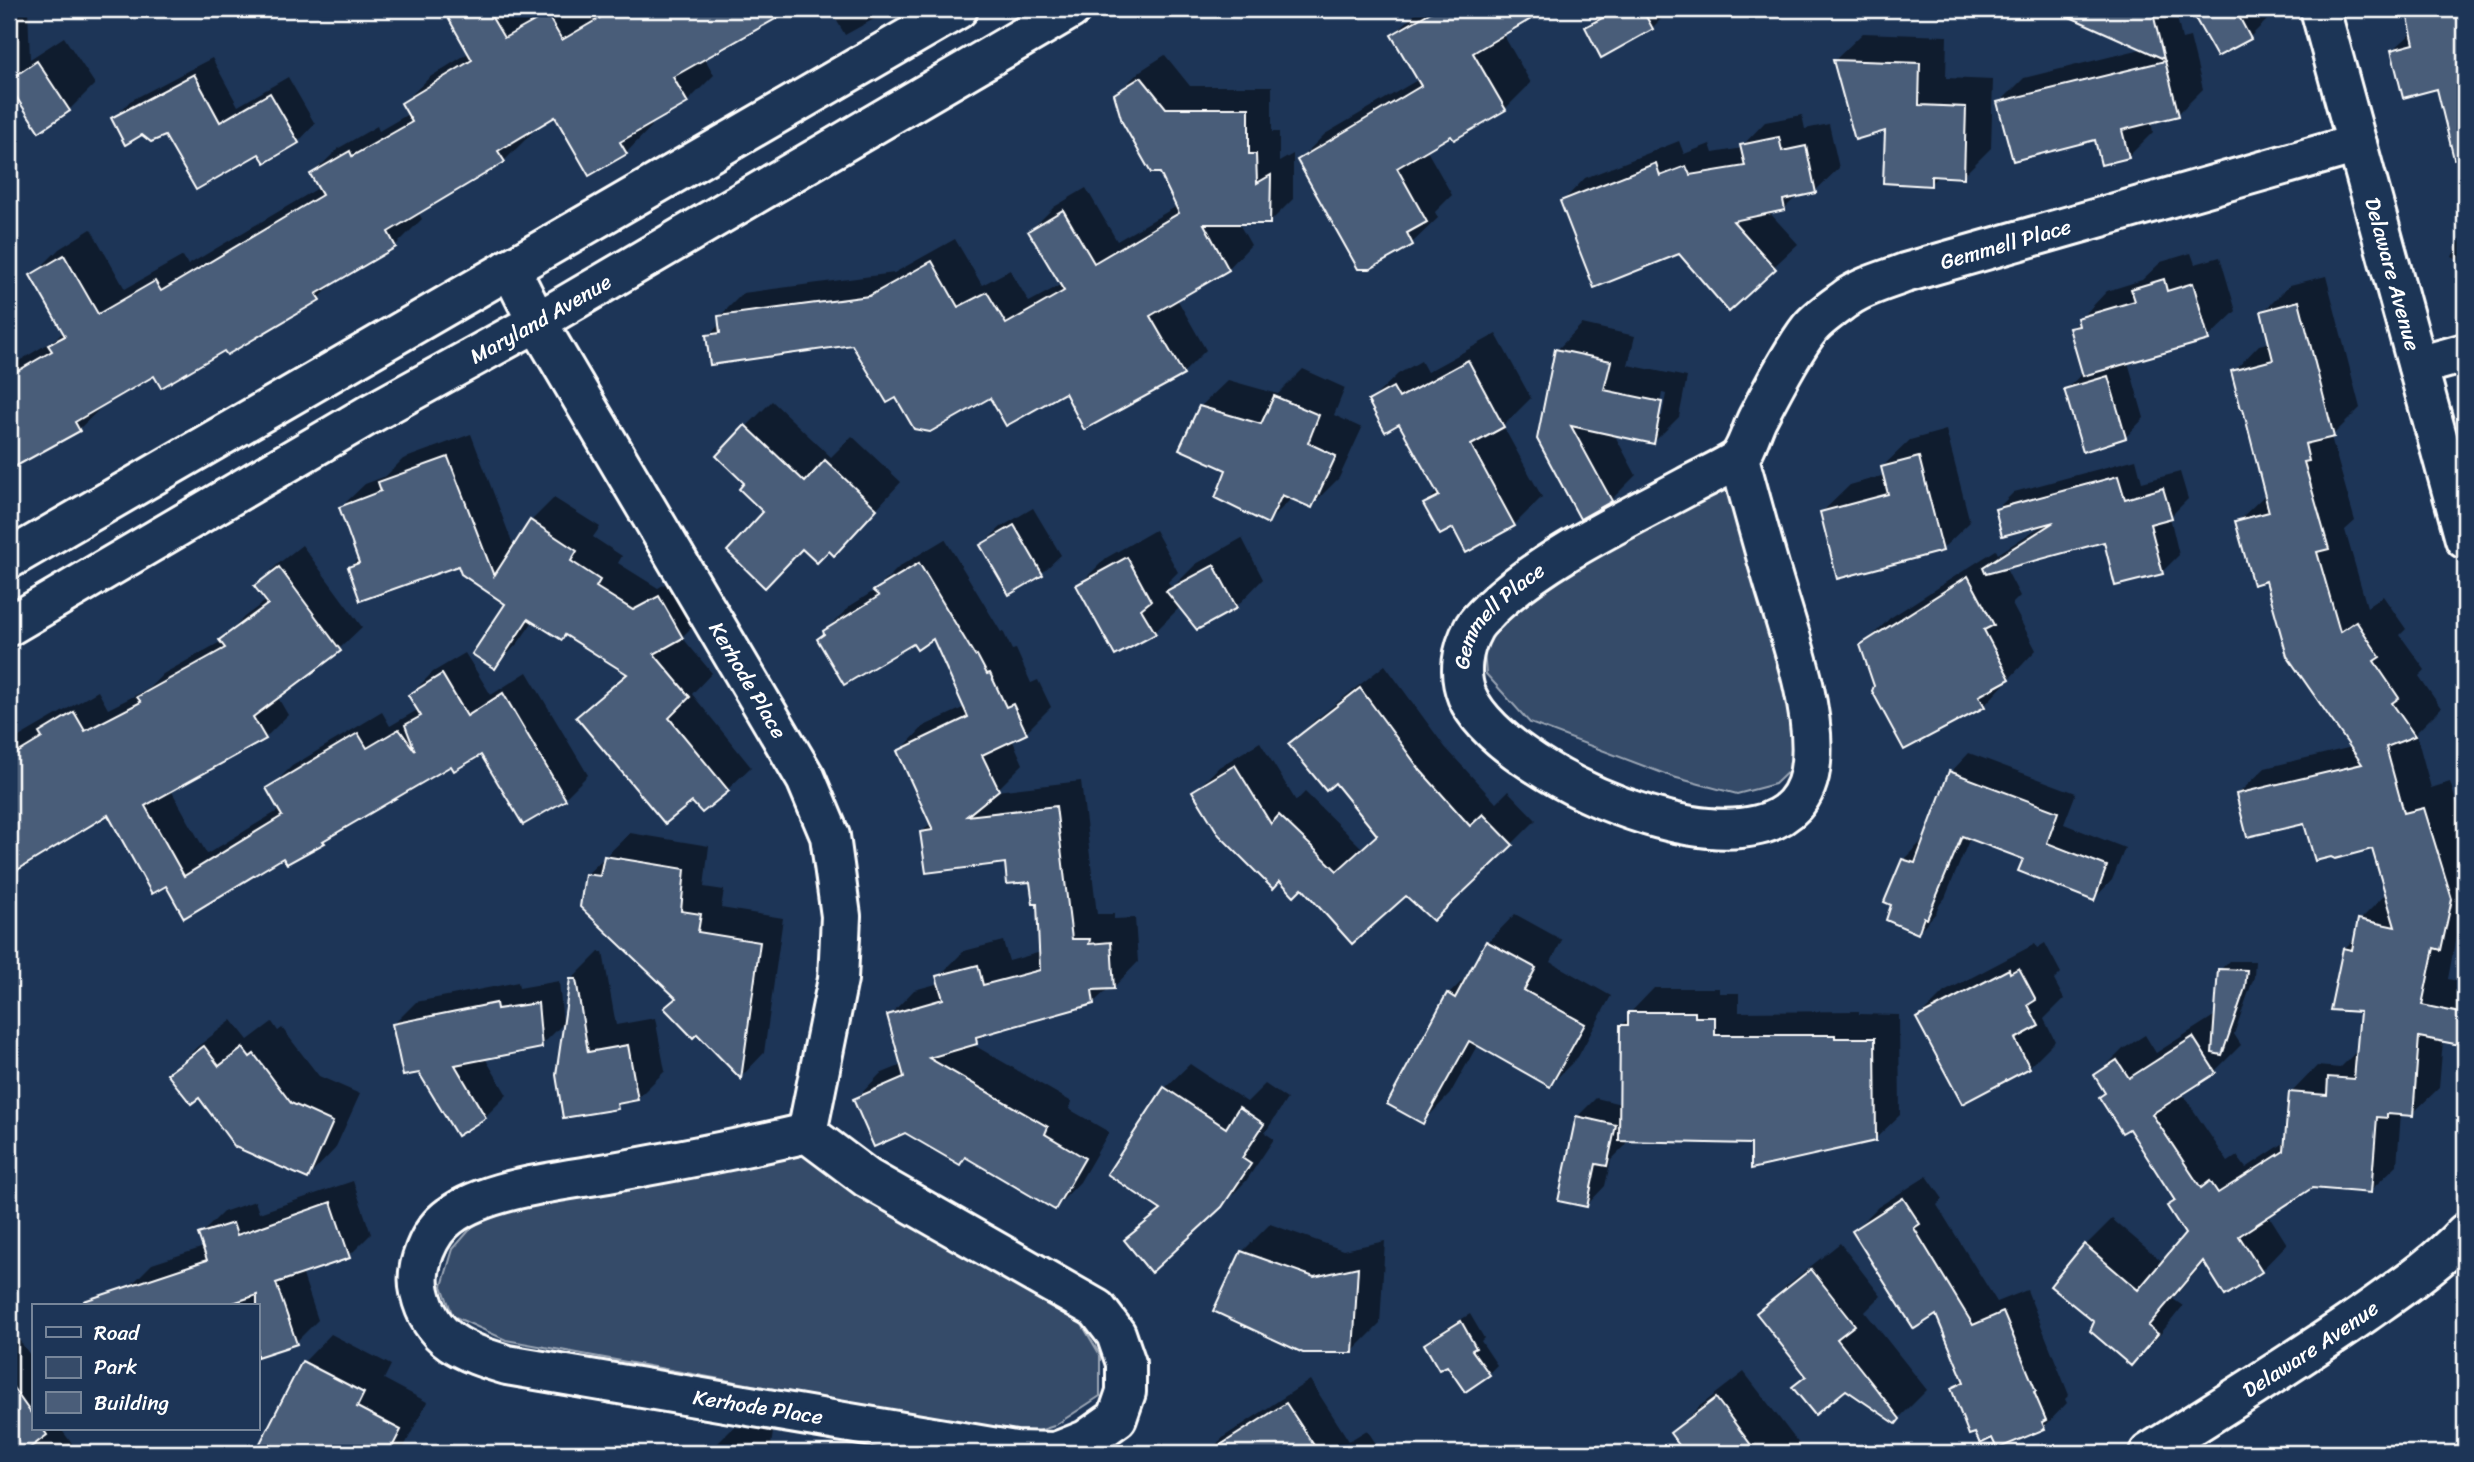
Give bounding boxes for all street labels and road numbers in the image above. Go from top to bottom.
street label: Delaware Avenue [2353,193,2432,355]
street label: Gemmell Place [1936,207,2076,281]
street label: Maryland Avenue [462,263,619,375]
street label: Gemmell Place [1443,552,1553,671]
street label: Kerhode Place [698,614,798,747]
street label: Delaware Avenue [2234,1290,2387,1409]
street label: Kerhode Place [690,1378,826,1436]

